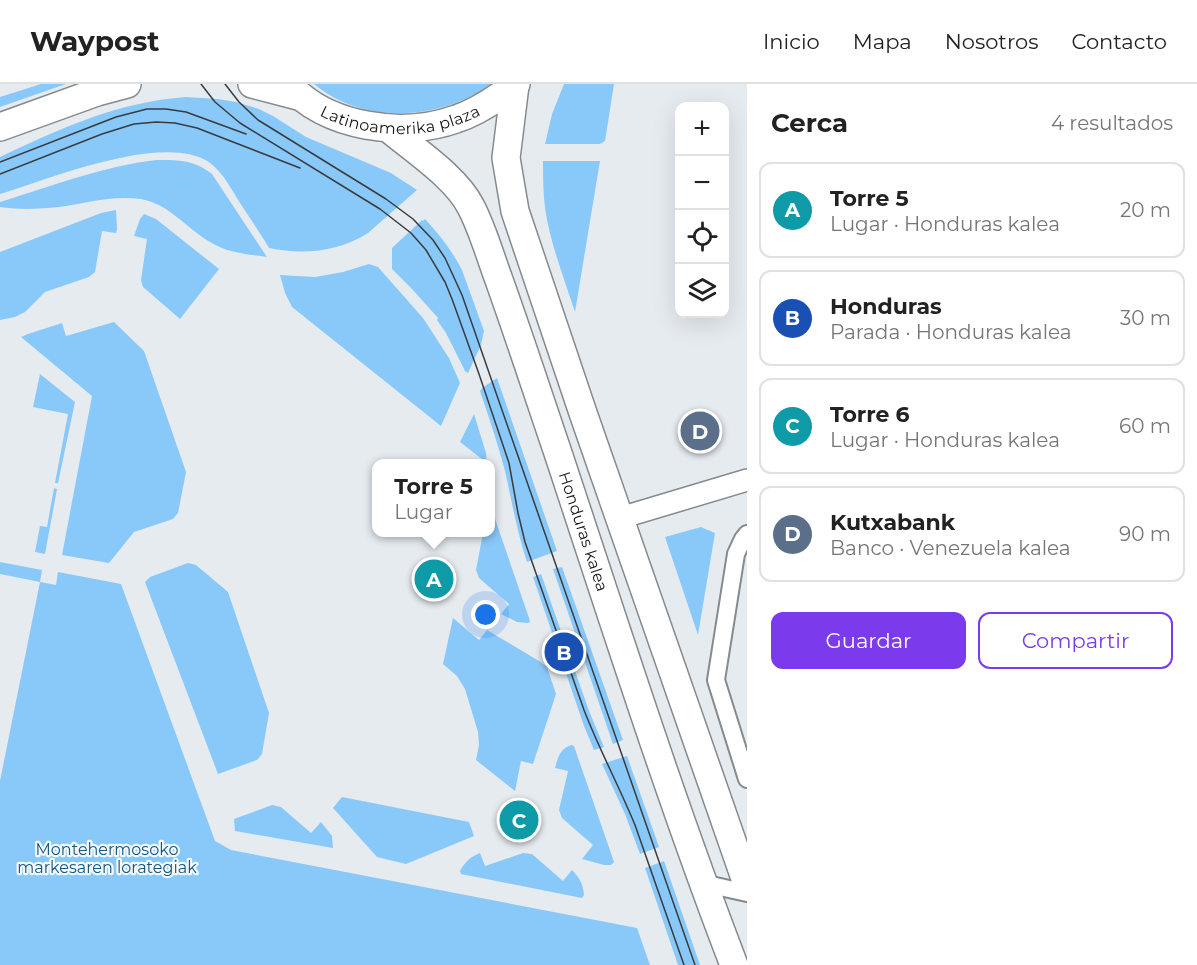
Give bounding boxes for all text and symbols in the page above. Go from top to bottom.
text: Waypost [30,24,160,58]
text: Inicio [763,29,820,54]
text: Mapa [853,29,912,54]
text: Nosotros [945,29,1038,54]
text: Contacto [1071,29,1167,54]
street label: Latinoamerika plaza [320,96,482,116]
text: Latinoamerika plaza [318,101,483,138]
map controls [675,102,729,318]
button: + [675,102,729,156]
text: Cerca [771,107,848,139]
text: 4 resultados [1051,111,1173,135]
button: − [675,156,729,210]
text: Torre 5 [830,185,909,212]
text: A [785,198,800,222]
text: 20 m [1120,198,1171,222]
button: locate [675,210,729,264]
text: Lugar · Honduras kalea [830,212,1060,236]
button: layers [675,264,729,318]
text: Honduras [830,293,942,320]
text: B [785,306,800,330]
text: 30 m [1120,306,1171,330]
text: Parada · Honduras kalea [830,320,1072,344]
text: Torre 6 [830,401,910,428]
pin: D [680,408,720,454]
text: C [785,414,800,438]
text: 60 m [1119,414,1171,438]
text: Lugar · Honduras kalea [830,428,1060,452]
popup [372,459,495,537]
street label: Honduras kalea [555,469,612,594]
text: Torre 5 [394,473,473,500]
text: Lugar [394,500,453,524]
text: Kutxabank [830,509,955,536]
text: D [784,522,801,546]
text: 90 m [1119,522,1171,546]
text: Banco · Venezuela kalea [830,536,1071,560]
pin: A [414,556,454,602]
your location [471,600,500,629]
button: Guardar [771,612,966,669]
button: Compartir [978,612,1173,669]
pin: B [544,630,584,674]
pin: C [500,798,538,842]
park label: Montehermosoko markesaren lorategiak [17,840,197,877]

